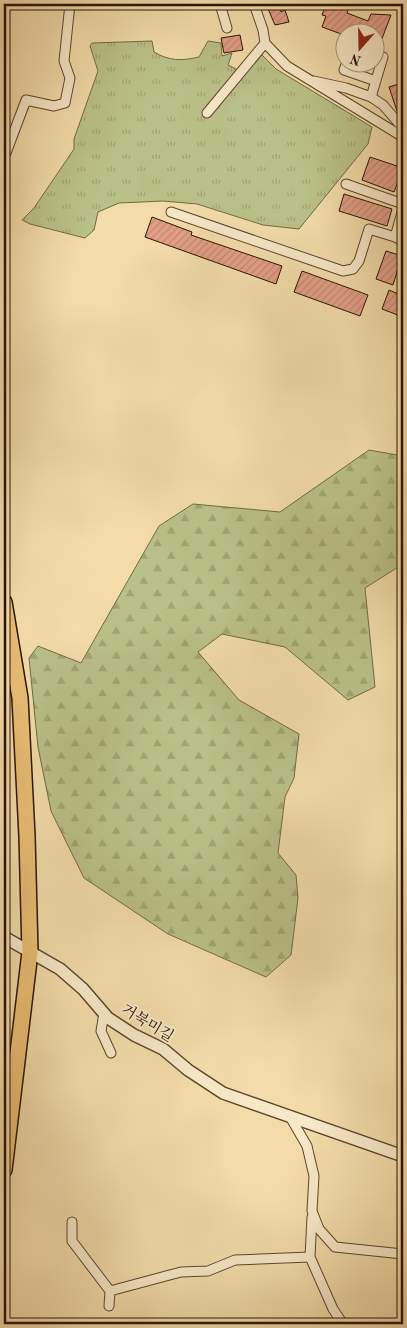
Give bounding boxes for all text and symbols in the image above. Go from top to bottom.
north arrow [334,22,384,72]
text: N [348,51,363,68]
street label: 거북미길 [118,1000,177,1045]

